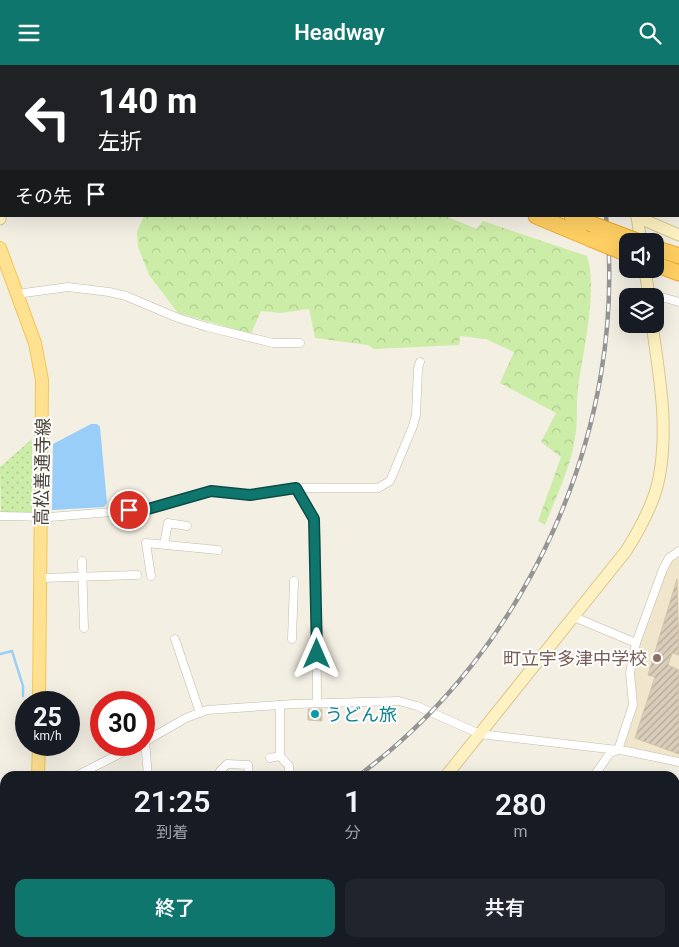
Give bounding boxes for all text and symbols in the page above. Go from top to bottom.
icon: menu [15,19,43,47]
icon: search [636,19,664,47]
text: Headway [294,20,385,45]
text: 140 m [98,81,197,122]
icon: left [15,85,80,150]
text: 左折 [98,129,142,154]
icon: arrive [82,180,110,208]
text: その先 [15,185,72,208]
map controls [619,233,664,333]
button: sound [619,233,664,278]
button: layers [619,288,664,333]
street label: 高松善通寺線 [31,418,53,526]
pin [108,489,150,531]
icon: arrive [115,496,143,524]
position arrow [290,627,342,679]
place label: 町立宇多津中学校 [503,648,647,669]
marker: 町立宇多津中学校 [651,652,663,664]
speed limit sign: 30 [90,691,155,756]
text: 25 [33,703,62,732]
place label: うどん旅 [325,704,397,725]
marker: うどん旅 [309,708,321,720]
text: km/h [33,729,62,743]
text: 21:25 [134,784,210,819]
text: 1 [344,784,361,819]
text: 280 [495,787,546,822]
text: m [514,822,528,841]
text: 到着 [156,823,188,842]
text: 分 [345,823,361,842]
button: 終了 [15,879,335,937]
button: 共有 [345,879,665,937]

